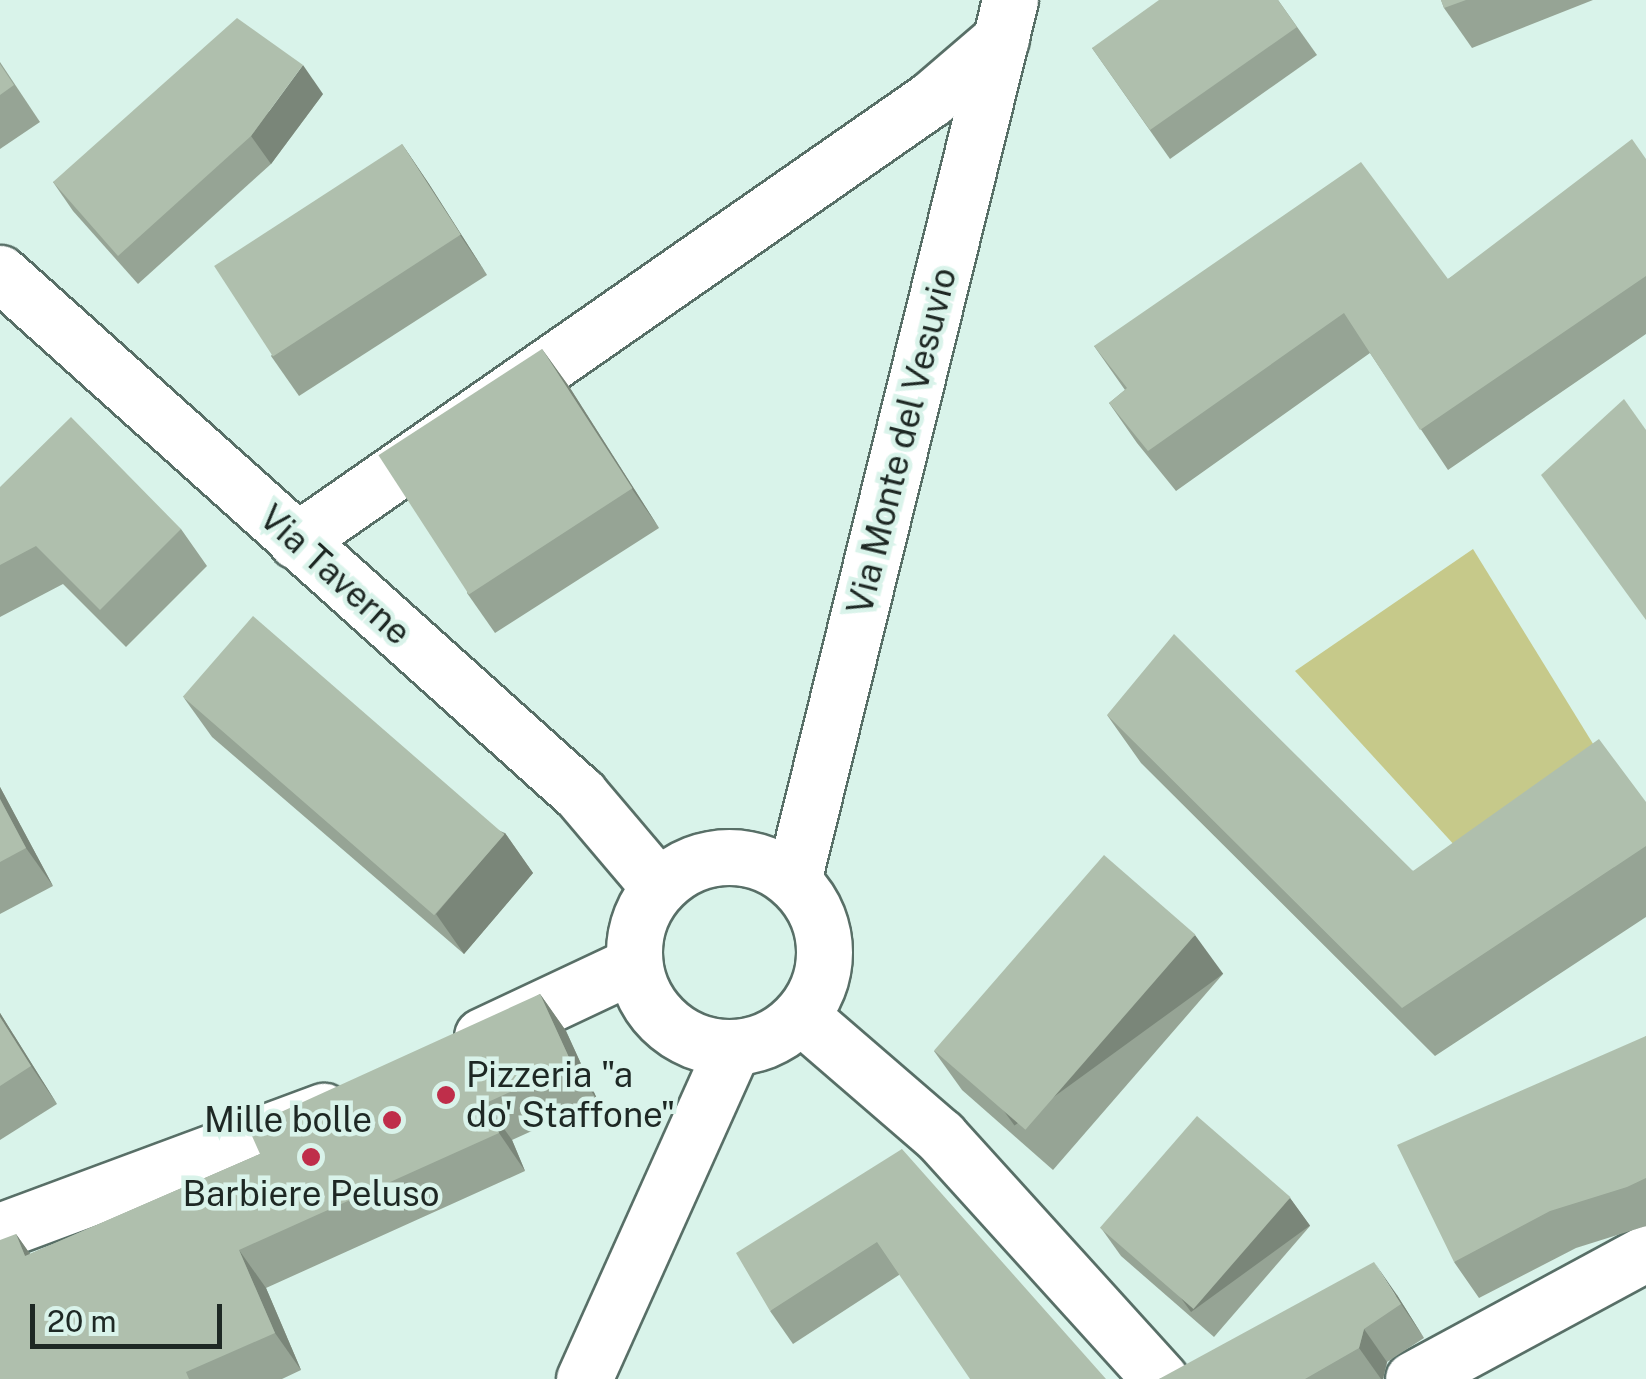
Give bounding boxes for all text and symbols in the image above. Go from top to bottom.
street label: Via Monte del Vesuvio [838,263,966,619]
street label: Via Taverne [251,496,419,654]
place label: Pizzeria "a do' Staffone" [466,1054,675,1136]
marker: Pizzeria "a do' Staffone" [435,1084,457,1106]
place label: Mille bolle [204,1099,372,1141]
marker: Mille bolle [381,1109,403,1131]
marker: Barbiere Peluso [300,1146,322,1168]
place label: Barbiere Peluso [182,1173,440,1215]
scale bar [35,1284,228,1346]
text: 20 m [47,1303,116,1339]

